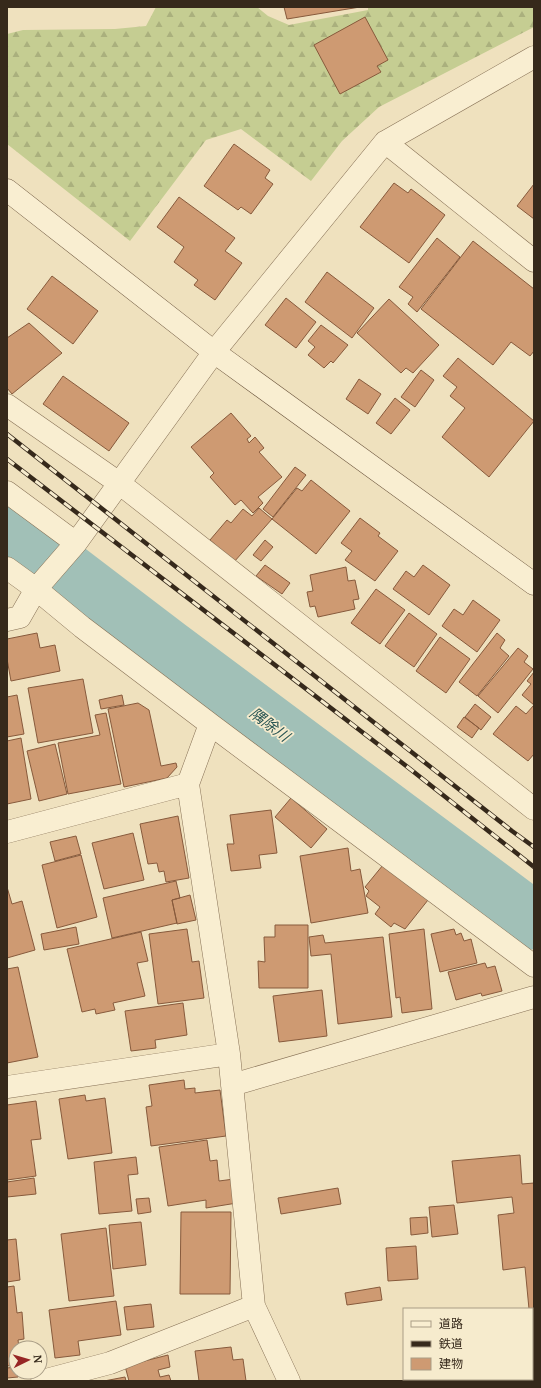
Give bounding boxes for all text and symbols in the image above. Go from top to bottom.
water label: 隅除川 [246,702,296,747]
legend [403,1308,533,1380]
text: 道路 [439,1316,463,1331]
text: 鉄道 [439,1336,463,1351]
north arrow [8,1340,48,1380]
text: N [31,1354,45,1365]
text: 建物 [439,1356,463,1371]

